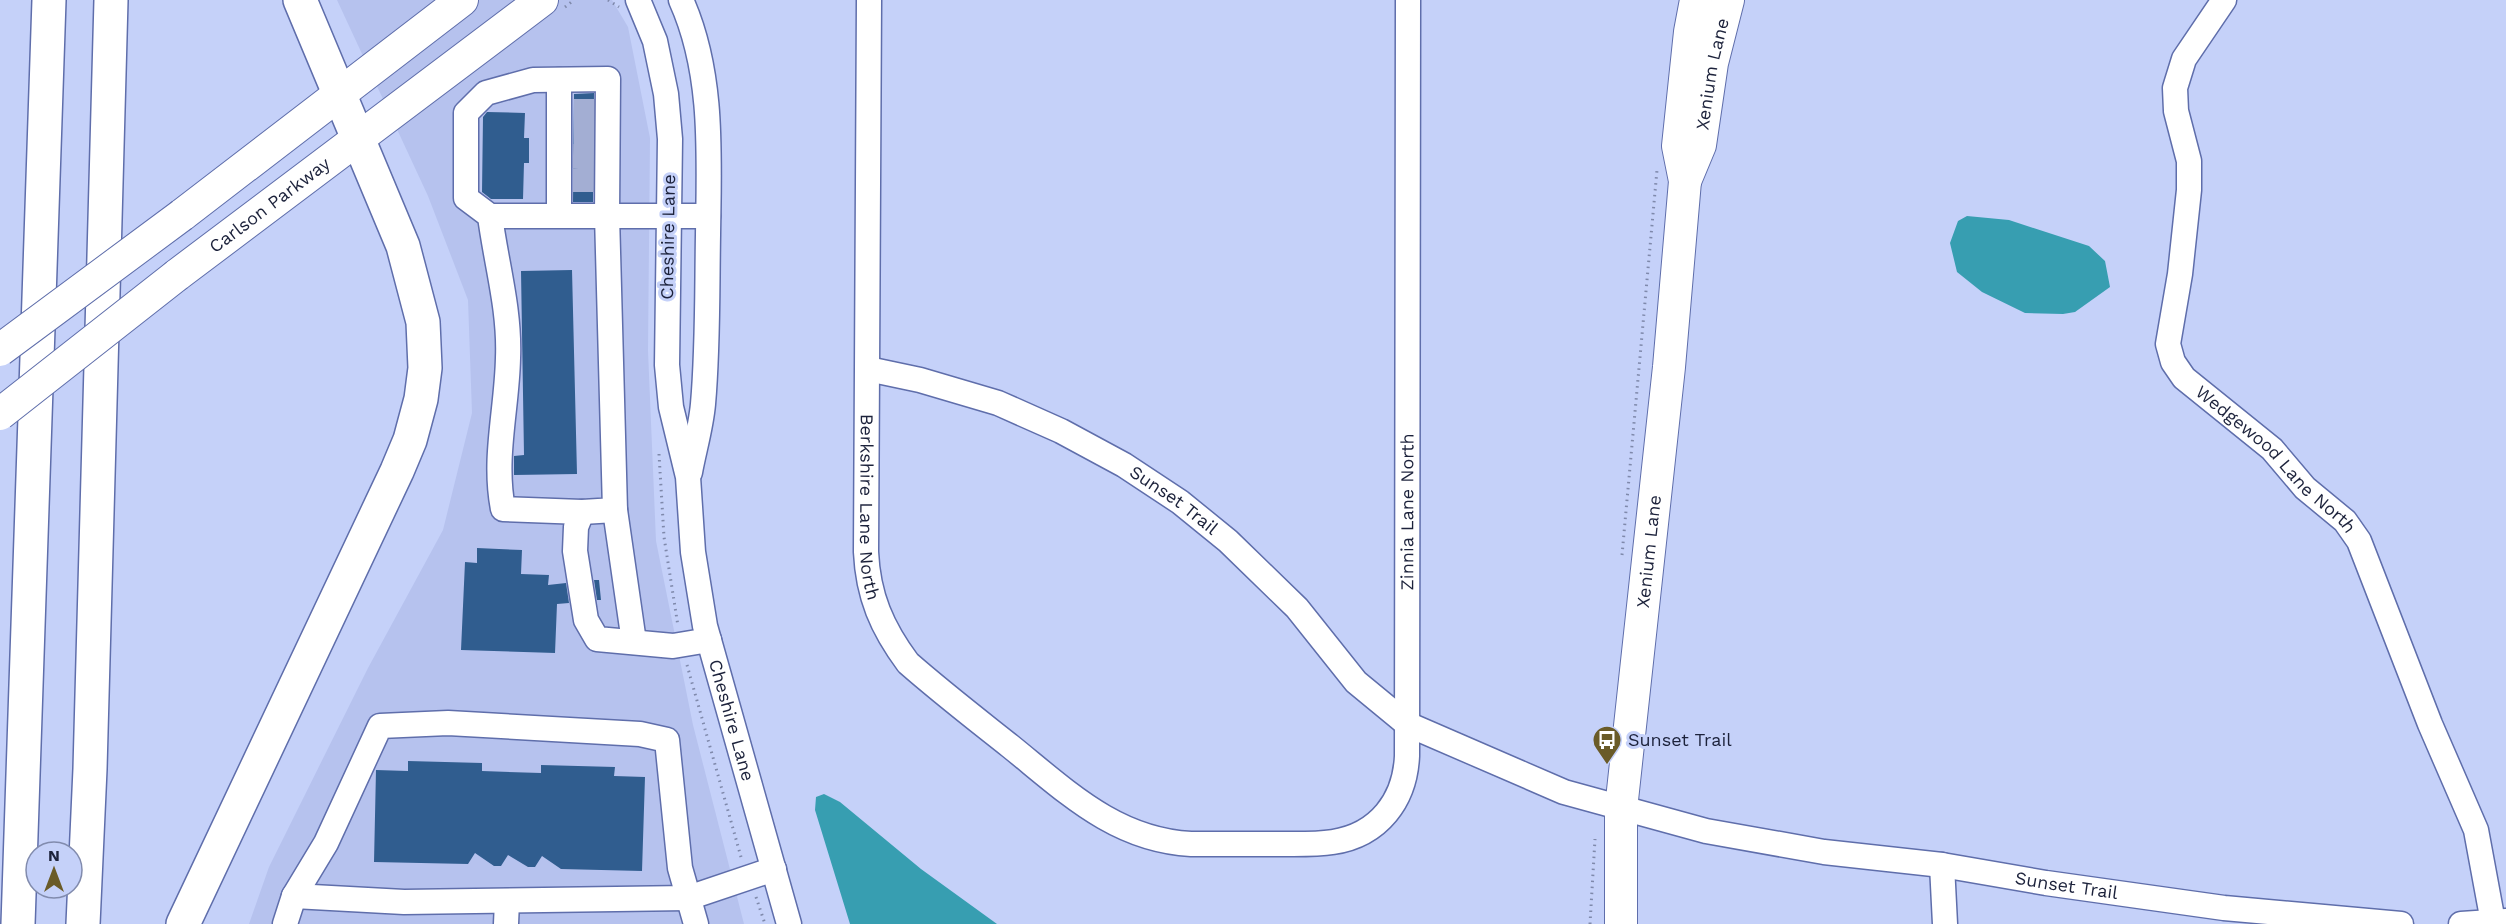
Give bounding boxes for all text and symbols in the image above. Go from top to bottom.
street label: Xenium Lane [1691,16,1733,131]
street label: Carlson Parkway [205,152,334,257]
street label: Cheshire Lane [656,174,679,300]
street label: Wedgewood Lane North [2192,381,2361,537]
street label: Berkshire Lane North [856,414,885,602]
street label: Zinnia Lane North [1396,433,1417,590]
street label: Sunset Trail [1126,461,1223,539]
street label: Xenium Lane [1632,494,1665,609]
street label: Cheshire Lane [705,657,759,783]
bus stop icon: Sunset Trail [1591,724,1623,766]
place label: Sunset Trail [1628,729,1732,750]
north arrow [24,840,84,900]
text: N [48,846,60,865]
street label: Sunset Trail [2014,867,2120,903]

